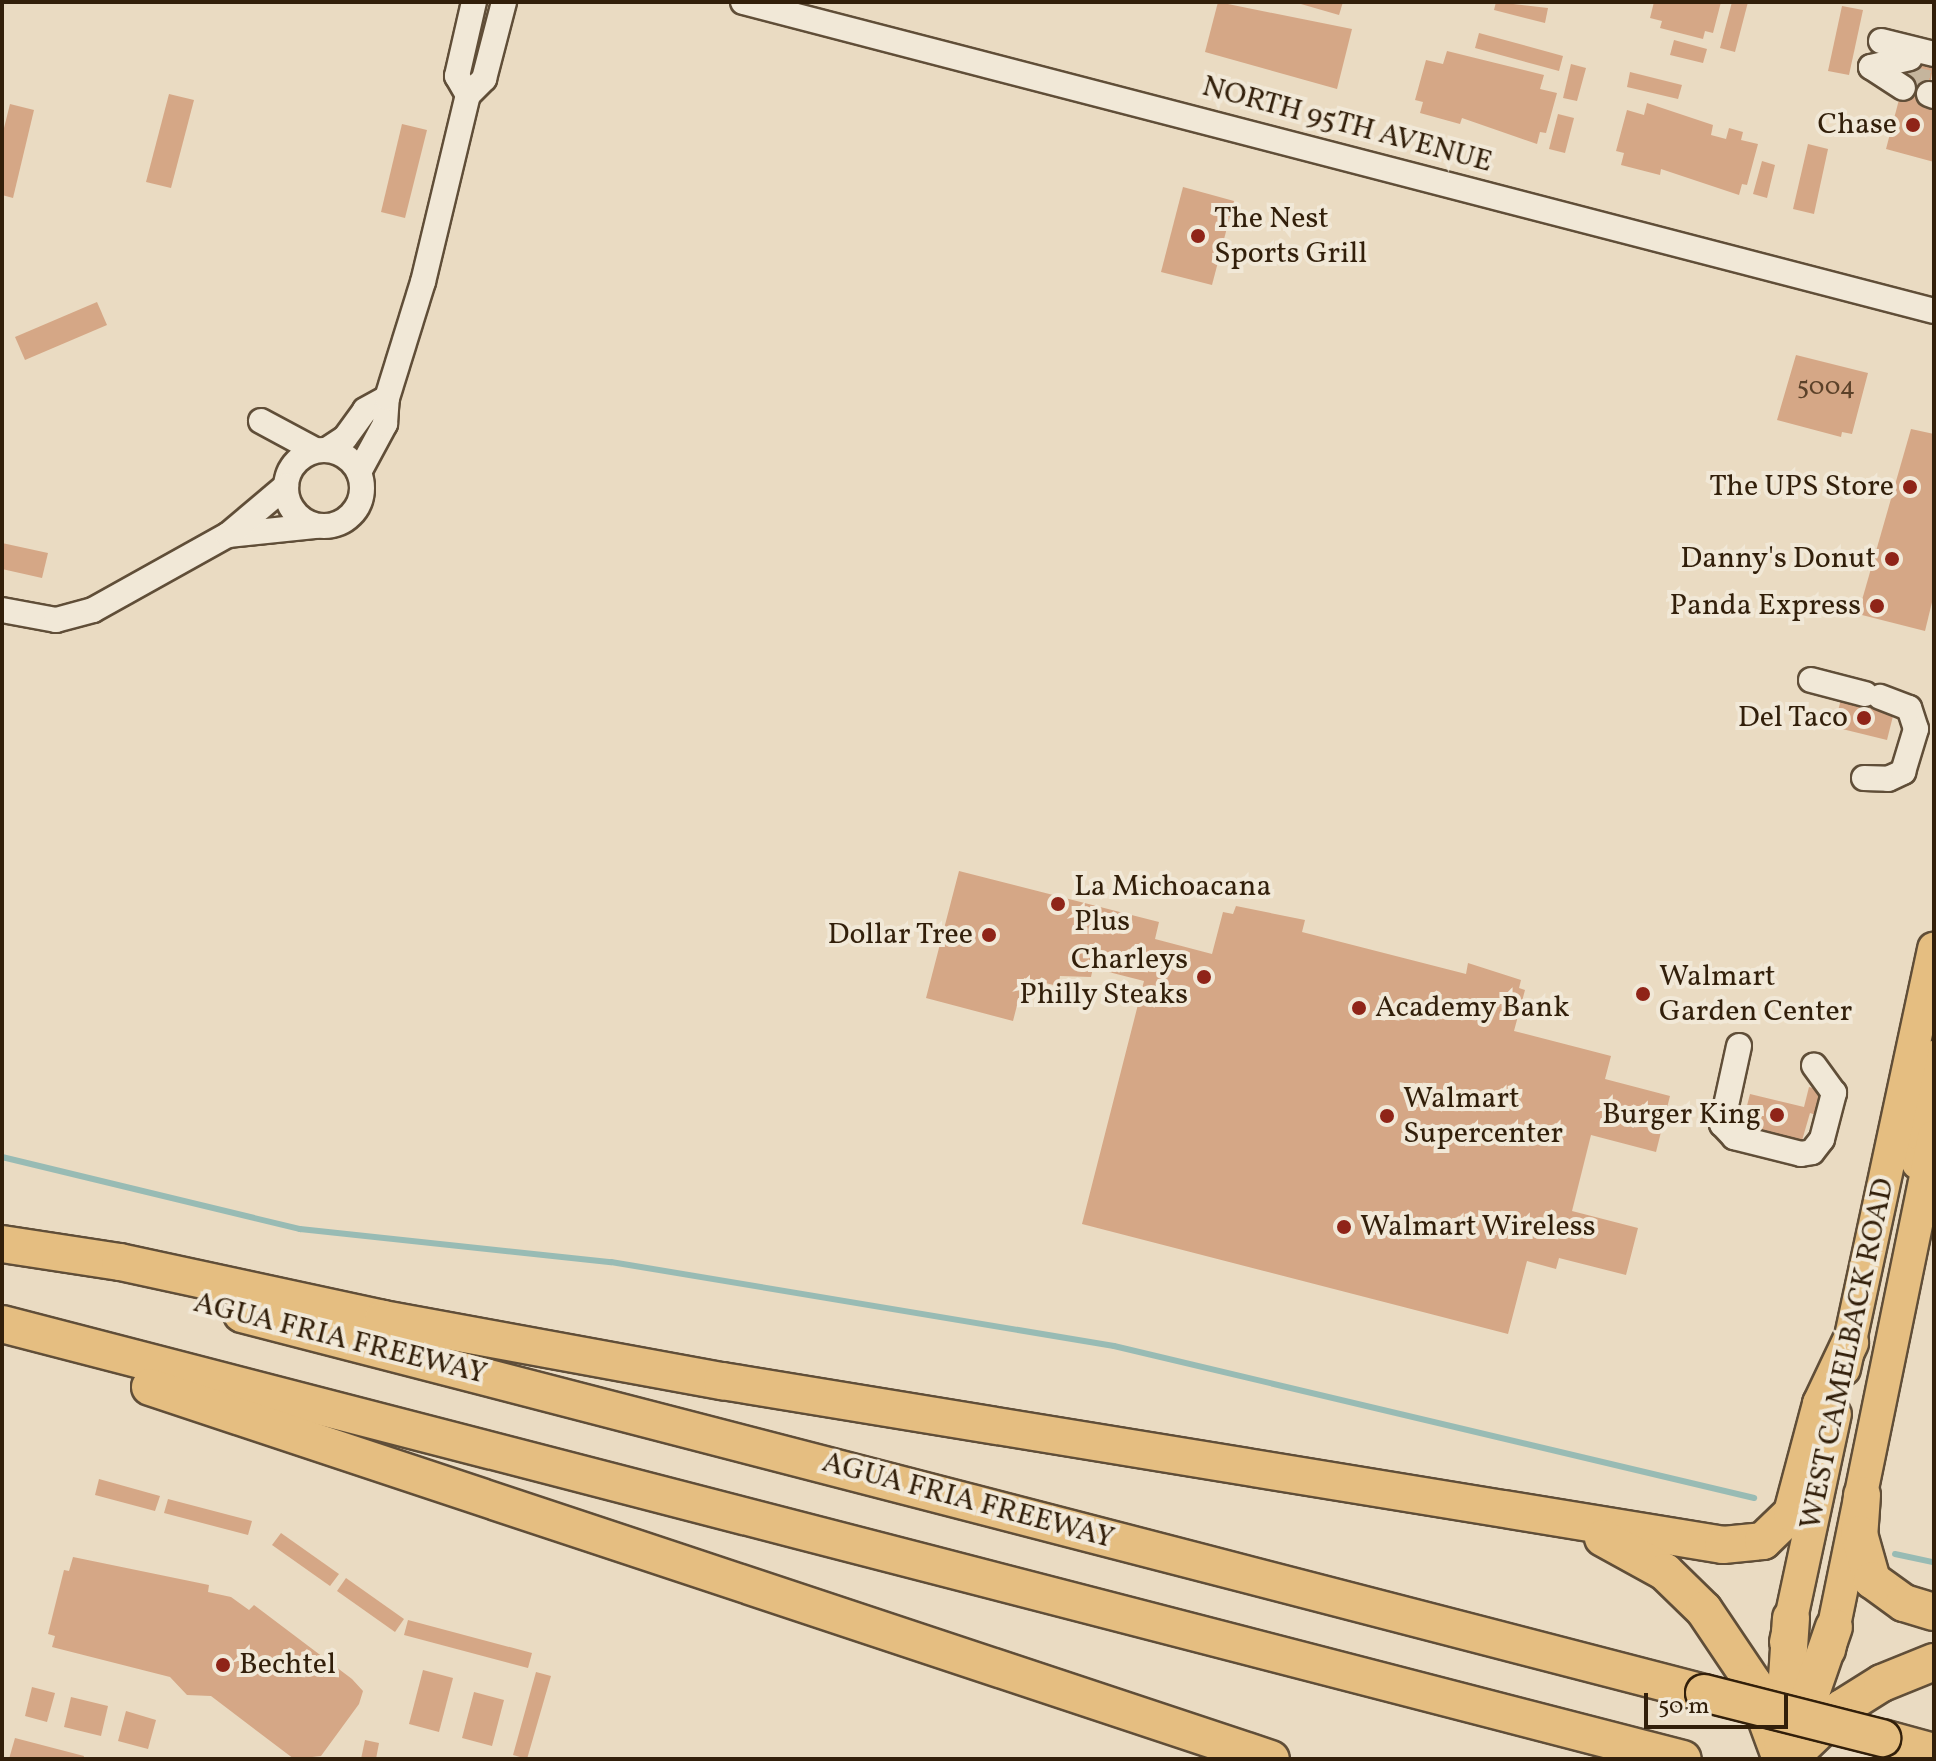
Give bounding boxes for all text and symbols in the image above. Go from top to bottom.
street label: NORTH 95TH AVENUE [1198,69,1496,181]
place label: Chase [1818,107,1897,143]
marker: Chase [1904,116,1922,134]
place label: The Nest Sports Grill [1214,201,1367,272]
marker: The Nest Sports Grill [1189,227,1207,245]
house number: 5004 [1797,372,1855,404]
place label: The UPS Store [1709,469,1894,505]
marker: The UPS Store [1901,478,1919,496]
place label: Danny's Donut [1680,541,1876,577]
marker: Danny's Donut [1883,550,1901,568]
place label: Panda Express [1670,588,1861,624]
marker: Panda Express [1868,597,1886,615]
place label: Del Taco [1737,700,1848,736]
marker: Del Taco [1855,709,1873,727]
place label: La Michoacana Plus [1074,869,1271,940]
marker: La Michoacana Plus [1049,895,1067,913]
place label: Dollar Tree [827,917,973,953]
marker: Dollar Tree [980,926,998,944]
place label: Charleys Philly Steaks [1018,942,1188,1012]
place label: Walmart Garden Center [1659,959,1852,1030]
marker: Charleys Philly Steaks [1195,968,1213,986]
marker: Walmart Garden Center [1634,985,1652,1003]
place label: Academy Bank [1375,990,1570,1026]
marker: Academy Bank [1350,999,1368,1017]
place label: Walmart Supercenter [1403,1081,1563,1152]
place label: Burger King [1602,1097,1761,1133]
marker: Burger King [1768,1106,1786,1124]
marker: Walmart Supercenter [1378,1107,1396,1125]
street label: WEST CAMELBACK ROAD [1793,1175,1903,1533]
place label: Walmart Wireless [1360,1209,1596,1245]
marker: Walmart Wireless [1335,1218,1353,1236]
street label: AGUA FRIA FREEWAY [190,1285,490,1393]
street label: AGUA FRIA FREEWAY [818,1445,1118,1557]
place label: Bechtel [239,1647,336,1683]
marker: Bechtel [214,1656,232,1674]
scale bar [1648,1677,1792,1727]
text: 50 m [1658,1690,1710,1724]

